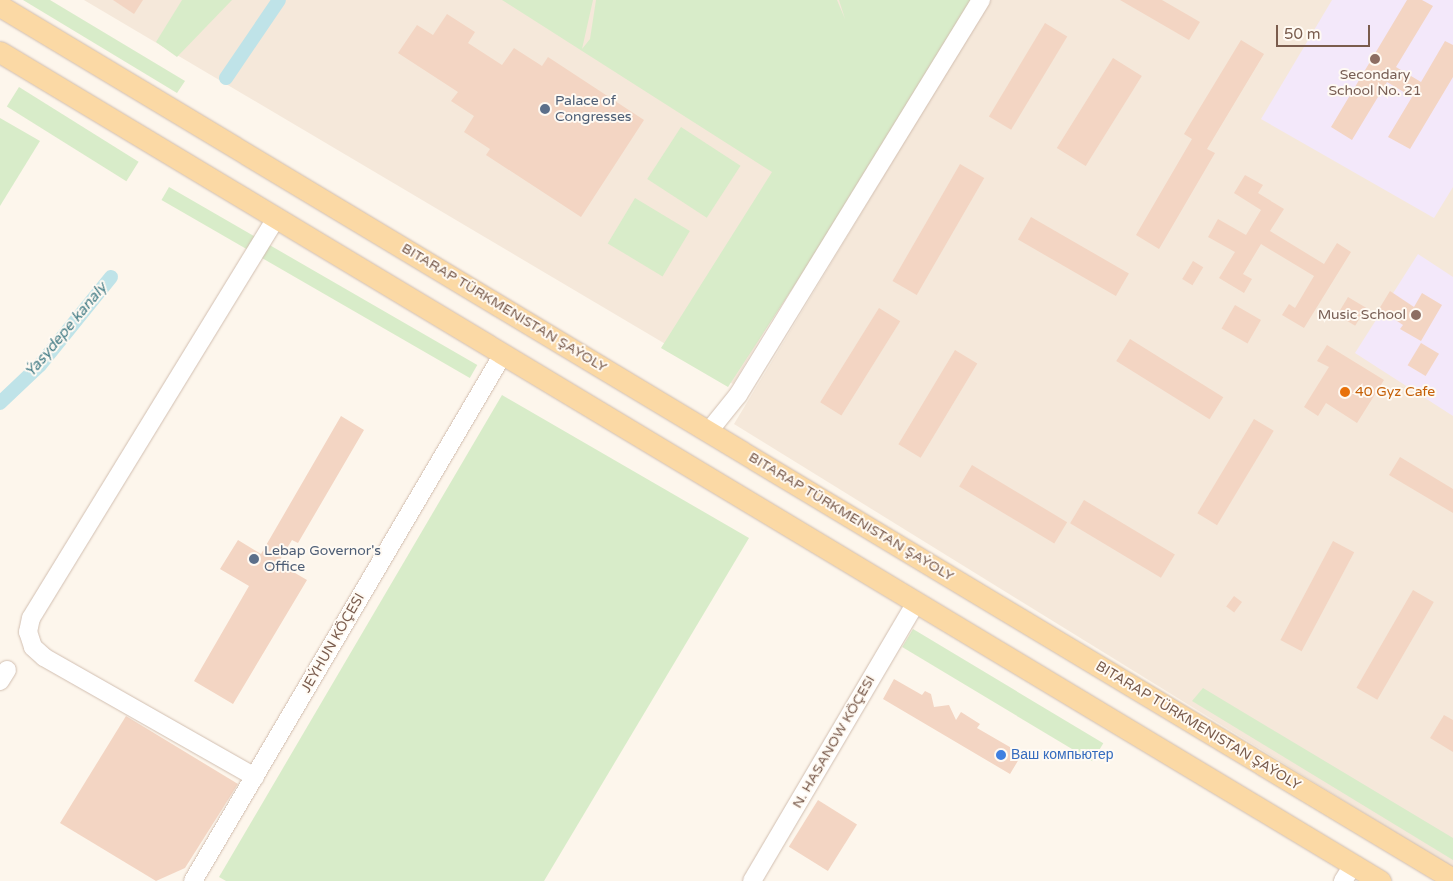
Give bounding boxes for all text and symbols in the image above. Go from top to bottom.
scale bar [1278,15,1372,47]
text: 50 m [1284,25,1321,43]
marker: Secondary School No. 21 [1369,53,1381,65]
place label: Secondary School No. 21 [1328,67,1422,100]
place label: Palace of Congresses [555,93,632,125]
marker: Palace of Congresses [539,103,551,115]
street label: BITARAP TÜRKMENISTAN ŞAÝOLY [398,240,610,376]
water label: Ýasydepe kanaly [21,279,111,381]
place label: Music School [1318,307,1406,323]
marker: Music School [1410,309,1422,321]
place label: 40 Gyz Cafe [1355,384,1435,400]
marker: 40 Gyz Cafe [1339,386,1351,398]
street label: BITARAP TÜRKMENISTAN ŞAÝOLY [745,449,957,585]
place label: Lebap Governor's Office [264,543,381,576]
marker: Lebap Governor's Office [248,553,260,565]
street label: JEÝHUN KÖÇESI [298,590,368,696]
street label: BITARAP TÜRKMENISTAN ŞAÝOLY [1092,658,1304,794]
street label: N. HASANOW KÖÇESI [789,673,879,811]
place label: Ваш компьютер [1011,747,1114,763]
marker: Ваш компьютер [995,749,1007,761]

